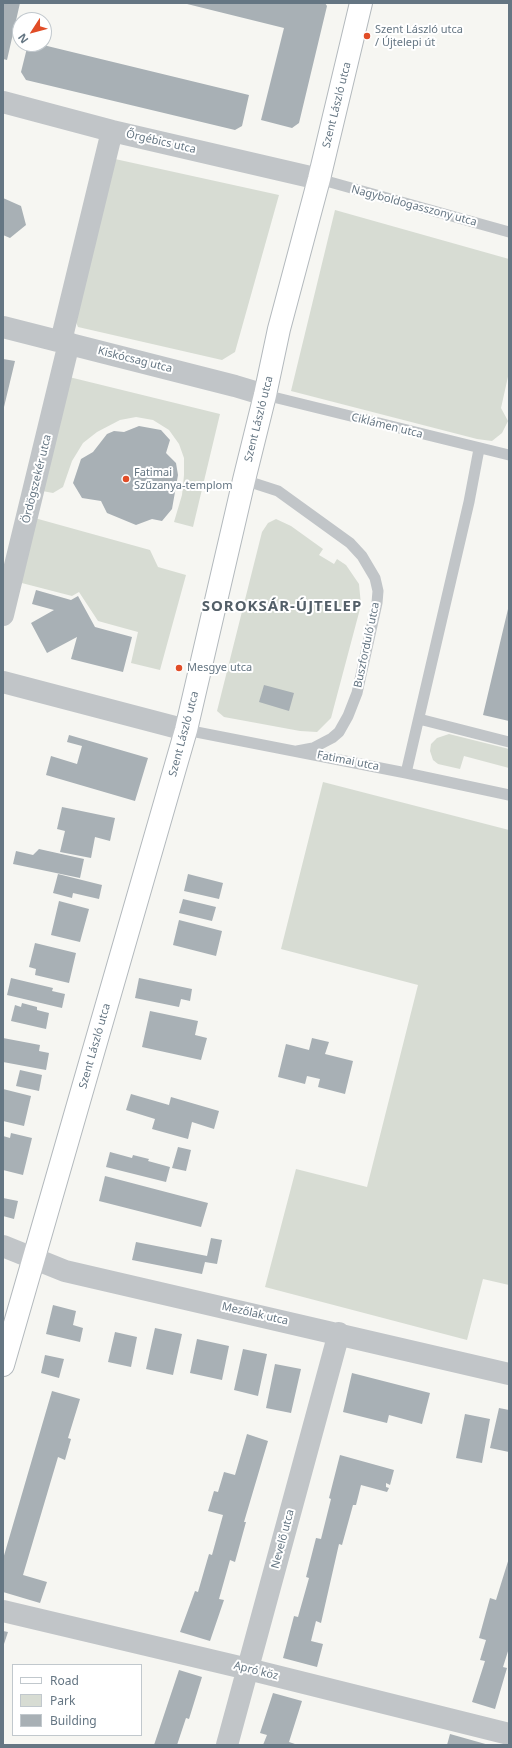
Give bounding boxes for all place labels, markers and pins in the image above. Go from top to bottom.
place label: Szent László utca / Újtelepi út [375,23,463,49]
marker: Szent László utca / Újtelepi út [362,31,372,41]
place label: Fatimai Szűzanya-templom [134,466,232,492]
marker: Fatimai Szűzanya-templom [121,474,131,484]
place label: Mesgye utca [187,661,252,675]
marker: Mesgye utca [174,663,184,673]

